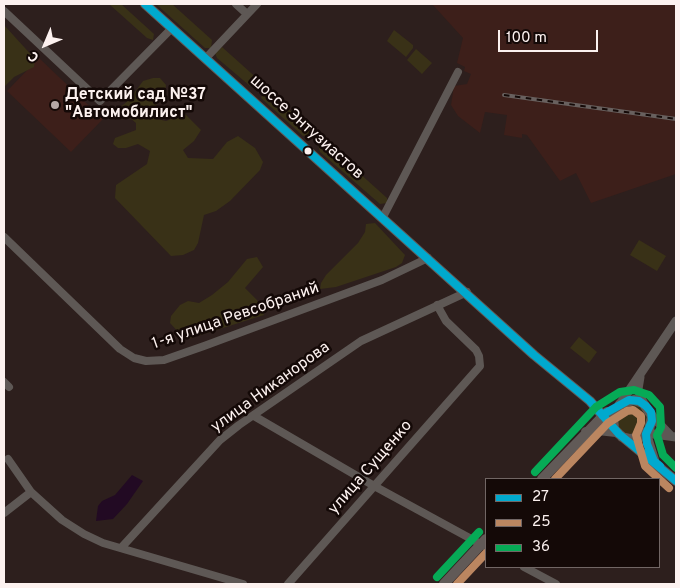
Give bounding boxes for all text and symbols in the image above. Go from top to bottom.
north arrow [20,20,70,70]
scale bar [500,20,600,52]
text: 100 m [506,29,547,48]
text: С [25,47,43,65]
street label: шоссе Энтузиастов [245,72,367,184]
place label: Детский сад №37 "Автомобилист" [65,86,206,124]
marker: Детский сад №37 "Автомобилист" [49,99,61,111]
unlabelled marker [303,146,313,156]
street label: 1-я улица Ревсобраний [150,279,322,355]
street label: улица Никанорова [208,338,334,438]
street label: улица Сущенко [325,417,417,519]
legend [485,478,660,568]
text: 27 [532,488,549,507]
text: 25 [532,513,551,532]
text: 36 [532,538,550,557]

